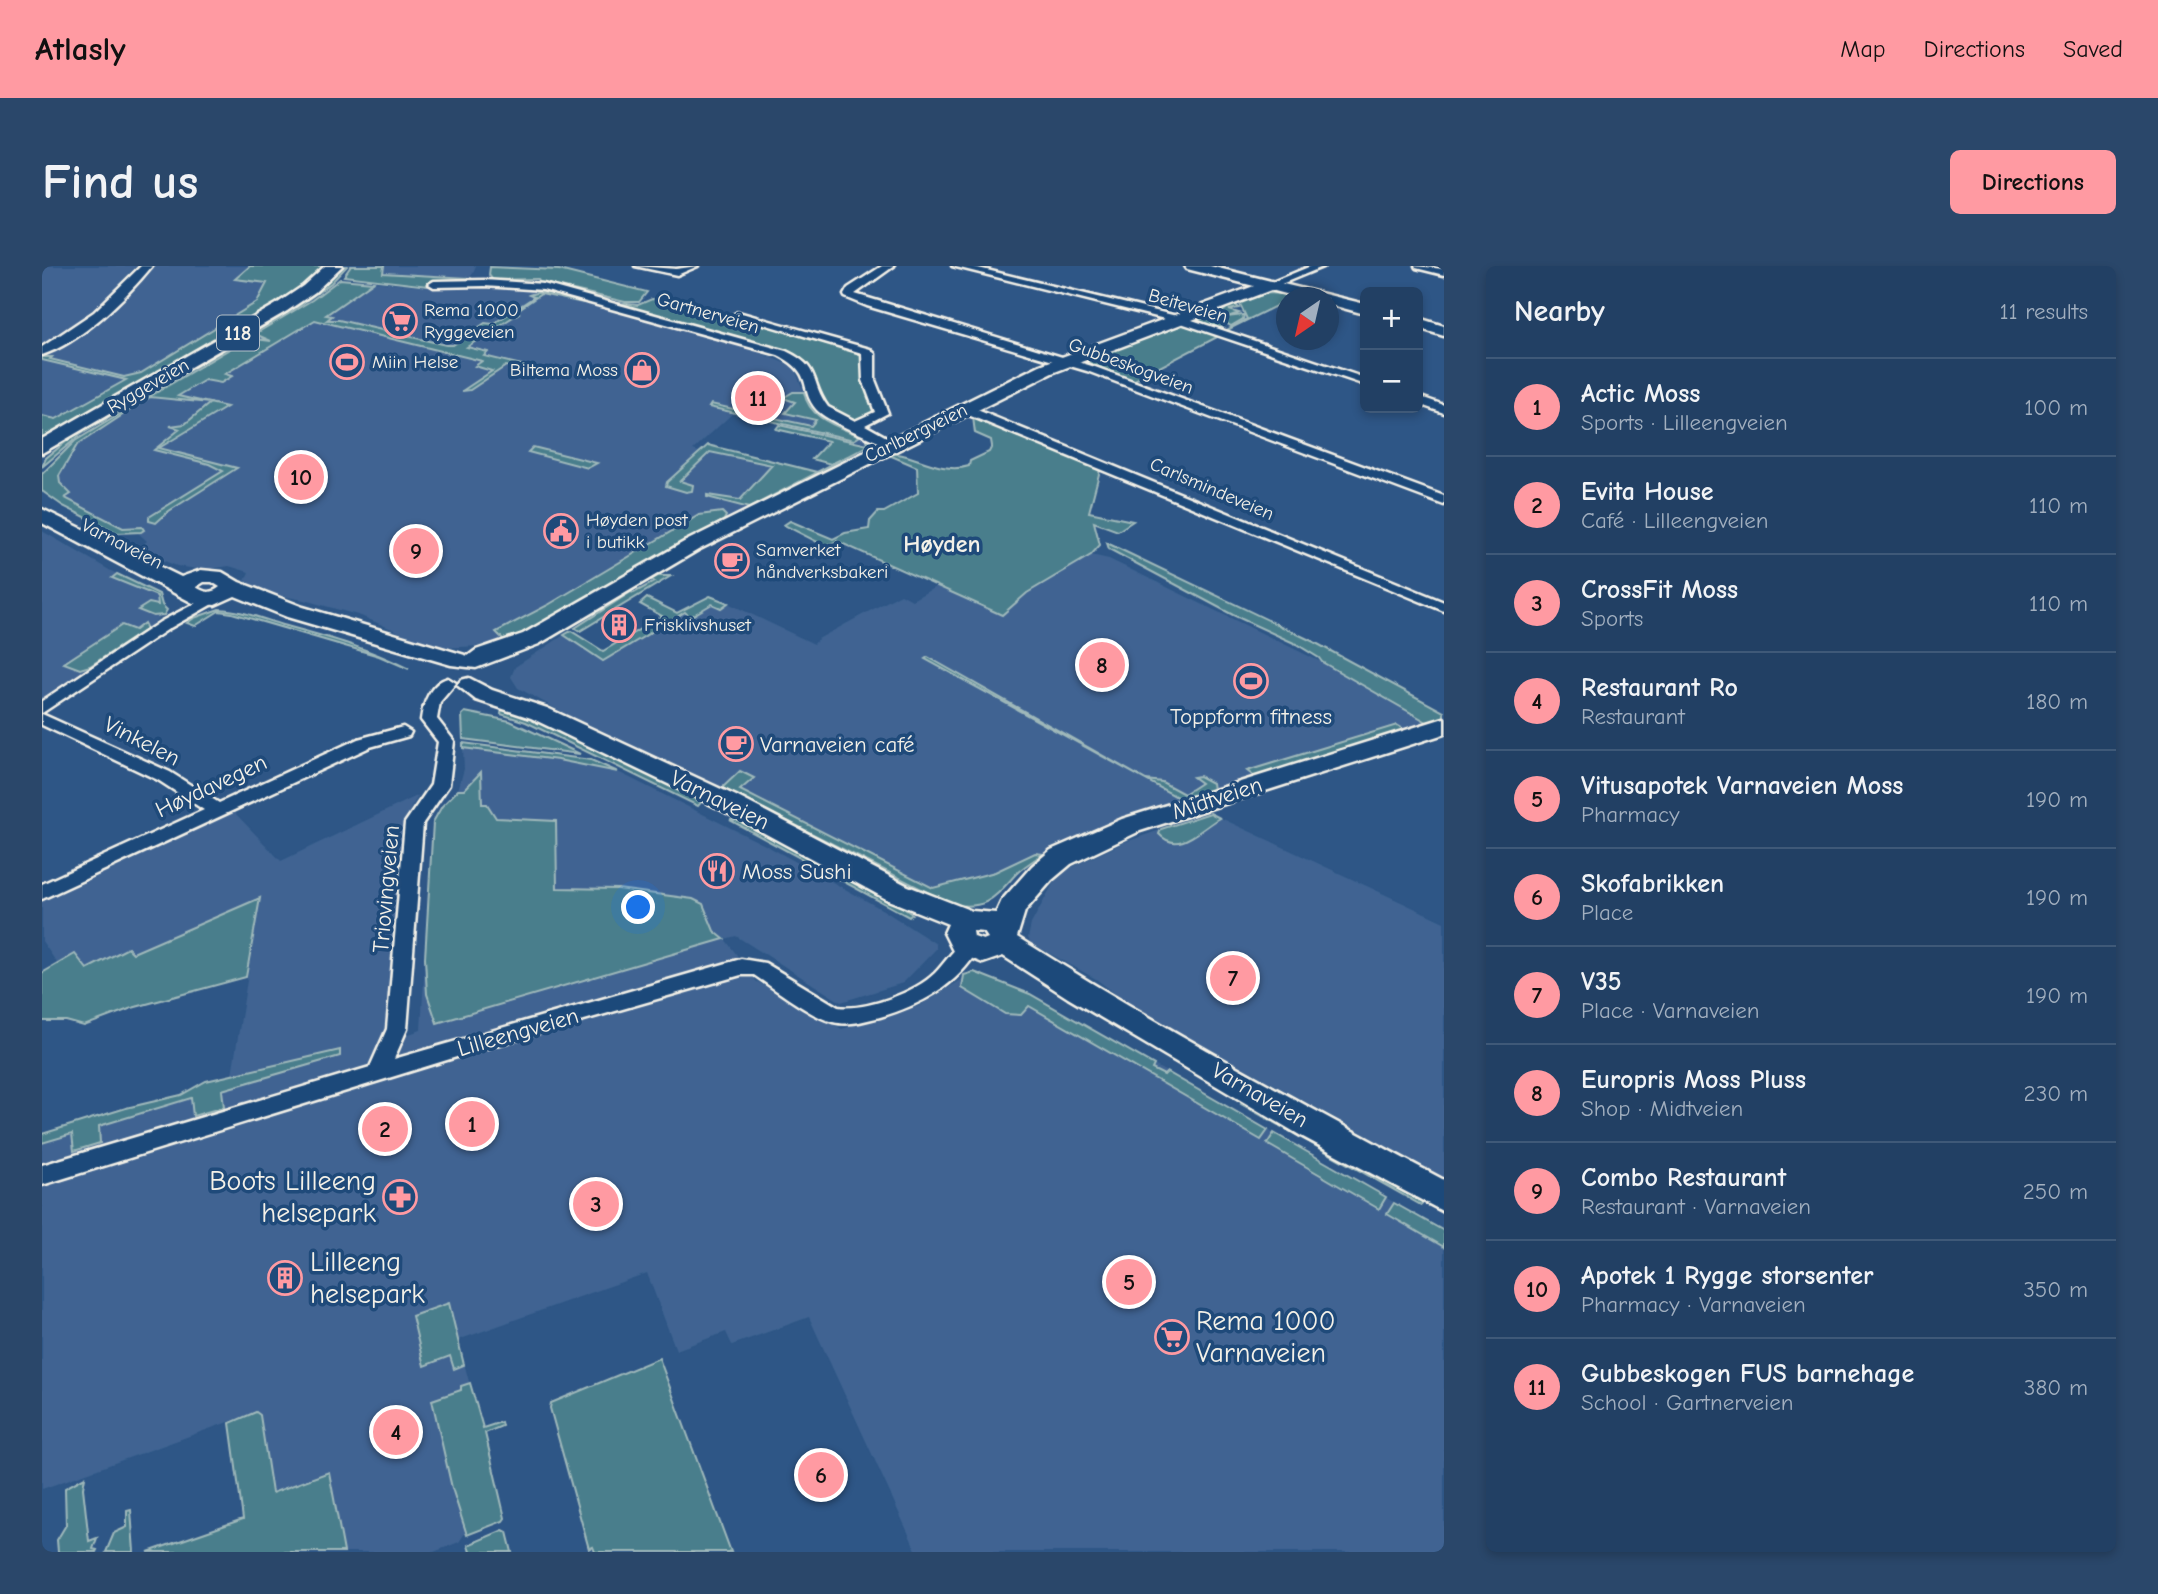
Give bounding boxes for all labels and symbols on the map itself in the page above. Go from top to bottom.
street label: Beiteveien [1146,284,1230,328]
north arrow [1276,287,1339,350]
street label: Gartnerveien [654,288,762,338]
place label: Rema 1000 Ryggeveien [424,299,519,343]
supermarket icon: Rema 1000 Ryggeveien [381,302,419,340]
road number: 118 [217,316,259,350]
street label: Gubbeskogveien [1065,333,1197,399]
sports icon: Miin Helse [328,343,366,381]
place label: Miin Helse [372,351,458,373]
shop icon: Biltema Moss [623,351,661,389]
street label: Ryggeveien [103,354,193,418]
place label: Biltema Moss [510,359,618,381]
pin: 11 [735,372,781,424]
street label: Carlbergveien [861,399,971,467]
pin: 10 [278,451,324,503]
street label: Carlsmindeveien [1147,453,1277,525]
place label: Høyden post i butikk [586,509,688,553]
public building icon: Høyden post i butikk [542,512,580,550]
street label: Varnaveien [78,514,166,574]
pin: 9 [393,525,439,577]
district label: Høyden [903,530,981,558]
place label: Samverket håndverksbakeri [756,539,888,583]
cafe icon: Samverket håndverksbakeri [713,542,751,580]
building icon: Frisklivshuset [600,606,638,644]
place label: Frisklivshuset [644,614,751,636]
pin: 8 [1079,639,1125,691]
sports icon: Toppform fitness [1232,662,1270,700]
place label: Toppform fitness [1170,703,1332,730]
street label: Vinkelen [99,710,185,772]
cafe icon: Varnaveien café [717,725,755,763]
place label: Varnaveien café [760,731,915,758]
street label: Høydavegen [151,748,271,824]
street label: Varnaveien [666,764,774,836]
street label: Midtveien [1168,771,1266,825]
street label: Triovingveien [367,824,405,954]
restaurant icon: Moss Sushi [698,852,736,890]
place label: Moss Sushi [742,858,852,885]
your location [621,890,655,924]
pin: 7 [1210,952,1256,1004]
street label: Lilleengveien [454,1002,582,1062]
street label: Varnaveien [1207,1057,1313,1133]
pin: 1 [449,1098,495,1150]
pin: 2 [362,1103,408,1155]
place label: Boots Lilleeng helsepark [209,1165,376,1229]
pharmacy icon: Boots Lilleeng helsepark [381,1178,419,1216]
pin: 3 [573,1178,619,1230]
place label: Lilleeng helsepark [310,1246,425,1310]
pin: 5 [1106,1256,1152,1308]
building icon: Lilleeng helsepark [266,1259,304,1297]
place label: Rema 1000 Varnaveien [1196,1305,1336,1369]
supermarket icon: Rema 1000 Varnaveien [1153,1318,1191,1356]
pin: 4 [373,1406,419,1458]
pin: 6 [798,1449,844,1501]

